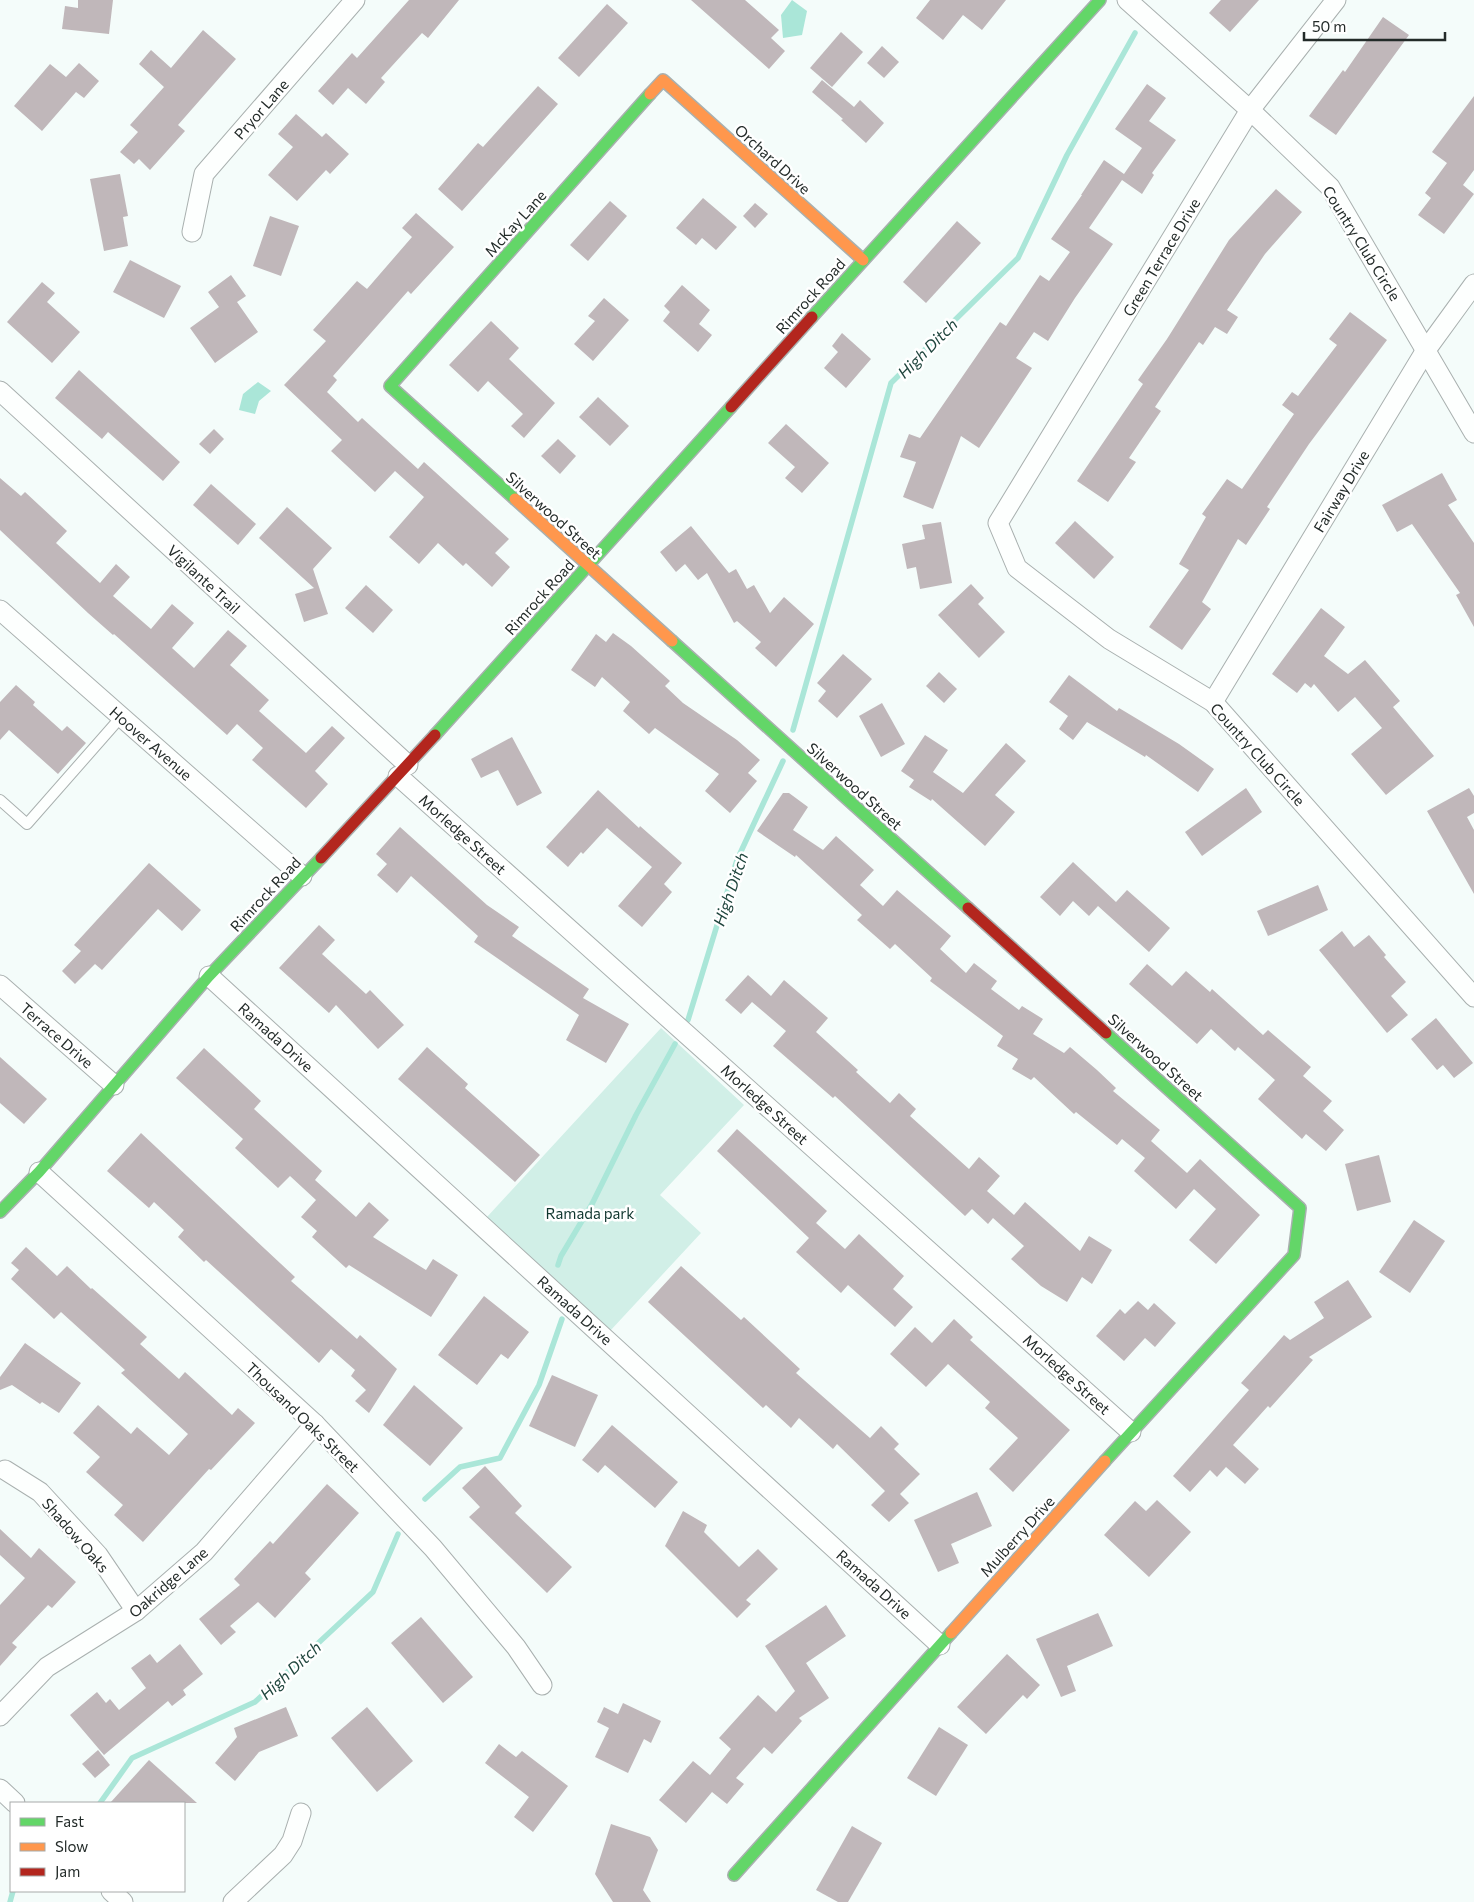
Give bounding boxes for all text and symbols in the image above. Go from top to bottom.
scale bar [1304,10,1445,42]
text: 50 m [1312,17,1346,35]
street label: Pryor Lane [230,75,292,143]
street label: Orchard Drive [732,120,815,198]
street label: Country Club Circle [1319,182,1405,304]
street label: McKay Lane [481,186,550,260]
street label: Green Terrace Drive [1119,195,1203,319]
street label: Rimrock Road [771,255,849,337]
water label: High Ditch [893,314,961,382]
street label: Fairway Drive [1309,447,1373,535]
street label: Silverwood Street [503,468,605,562]
street label: Vigilante Trail [164,541,244,617]
street label: Rimrock Road [500,556,578,638]
street label: Country Club Circle [1207,699,1309,809]
street label: Hoover Avenue [106,702,196,784]
street label: Silverwood Street [804,739,906,833]
street label: Morledge Street [416,790,510,878]
water label: High Ditch [709,850,751,928]
street label: Rimrock Road [226,853,304,935]
street label: Terrace Drive [17,999,97,1072]
street label: Ramada Drive [235,999,317,1075]
street label: Silverwood Street [1105,1010,1207,1104]
street label: Morledge Street [718,1060,812,1148]
park label: Ramada park [545,1204,635,1222]
street label: Ramada Drive [534,1272,616,1348]
street label: Morledge Street [1020,1330,1114,1418]
street label: Thousand Oaks Street [243,1358,363,1476]
street label: Mulberry Drive [976,1492,1058,1580]
street label: Shadow Oaks [39,1494,113,1576]
street label: Oakridge Lane [125,1543,211,1621]
street label: Ramada Drive [833,1546,915,1622]
water label: High Ditch [256,1637,324,1703]
legend [10,1802,185,1892]
text: Fast [55,1812,84,1830]
text: Slow [55,1837,88,1855]
text: Jam [55,1862,80,1880]

